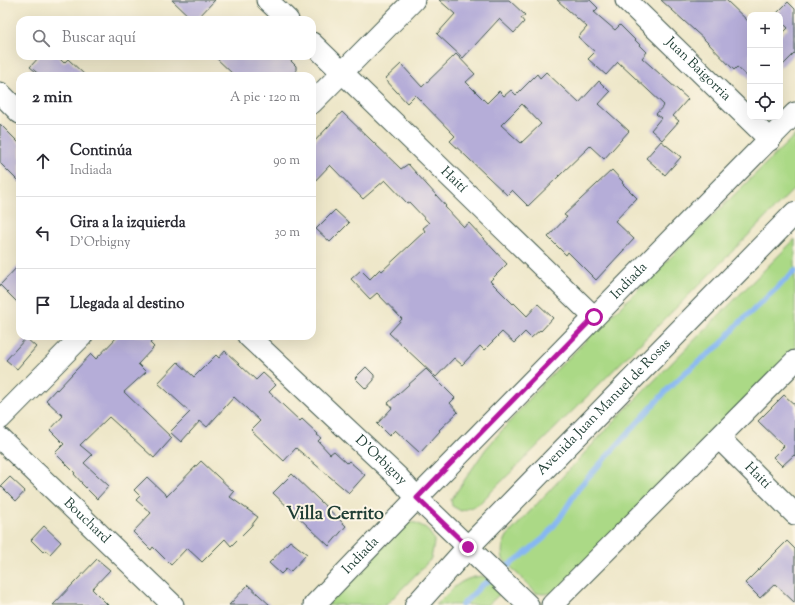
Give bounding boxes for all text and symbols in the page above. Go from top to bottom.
map controls [747,12,783,120]
button: + [747,12,783,48]
search box [16,16,316,60]
icon: search [30,27,52,49]
text: Buscar aquí [62,28,136,49]
street label: Juan Baigorria [660,32,735,107]
button: − [747,48,783,84]
button: locate [747,84,783,120]
text: 2 min [32,86,73,110]
text: A pie · 120 m [230,89,300,107]
text: Continúa [70,141,132,162]
icon: ahead [32,150,54,172]
text: 90 m [273,152,300,170]
text: Indiada [70,162,112,180]
street label: Haití [435,163,471,198]
text: Gira a la izquierda [70,213,186,234]
icon: left [32,222,54,244]
text: 30 m [274,224,300,242]
text: D'Orbigny [70,234,130,252]
street label: Indiada [607,258,653,305]
icon: arrive [32,294,54,316]
text: Llegada al destino [70,294,185,315]
route start [585,308,603,326]
street label: Avenida Juan Manuel de Rosas [533,335,676,481]
street label: D'Orbigny [350,431,411,490]
street label: Haití [739,458,775,494]
street label: Bouchard [58,494,114,549]
district label: Villa Cerrito [286,502,384,528]
street label: Indiada [338,532,384,579]
route end [459,538,477,556]

